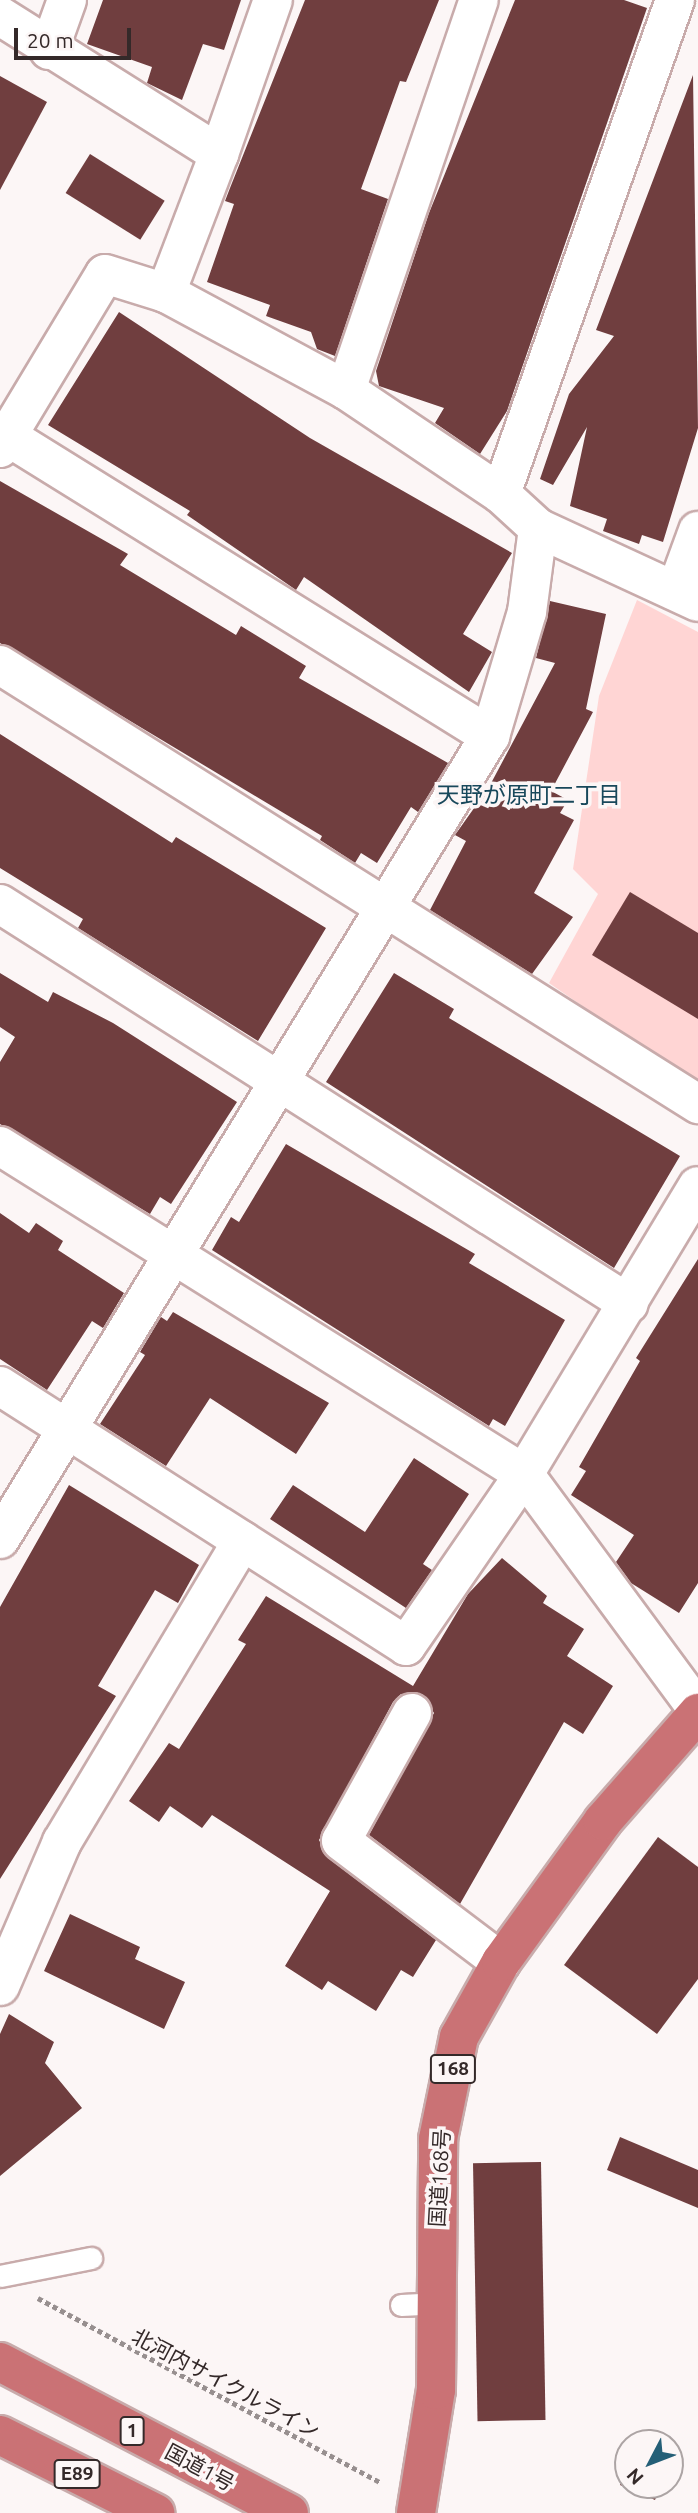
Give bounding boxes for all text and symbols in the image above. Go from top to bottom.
scale bar [18,14,135,58]
text: 20 m [27,28,74,52]
district label: 天野が原町二丁目 [437,781,621,809]
road number: 168 [428,2054,477,2084]
street label: 国道168号 [424,2128,454,2228]
street label: 北河内サイクルライン [127,2323,325,2443]
road number: 1 [118,2416,146,2446]
north arrow [614,2429,684,2499]
street label: 国道1号 [161,2438,239,2496]
road number: E89 [52,2458,102,2490]
text: N [622,2464,648,2489]

